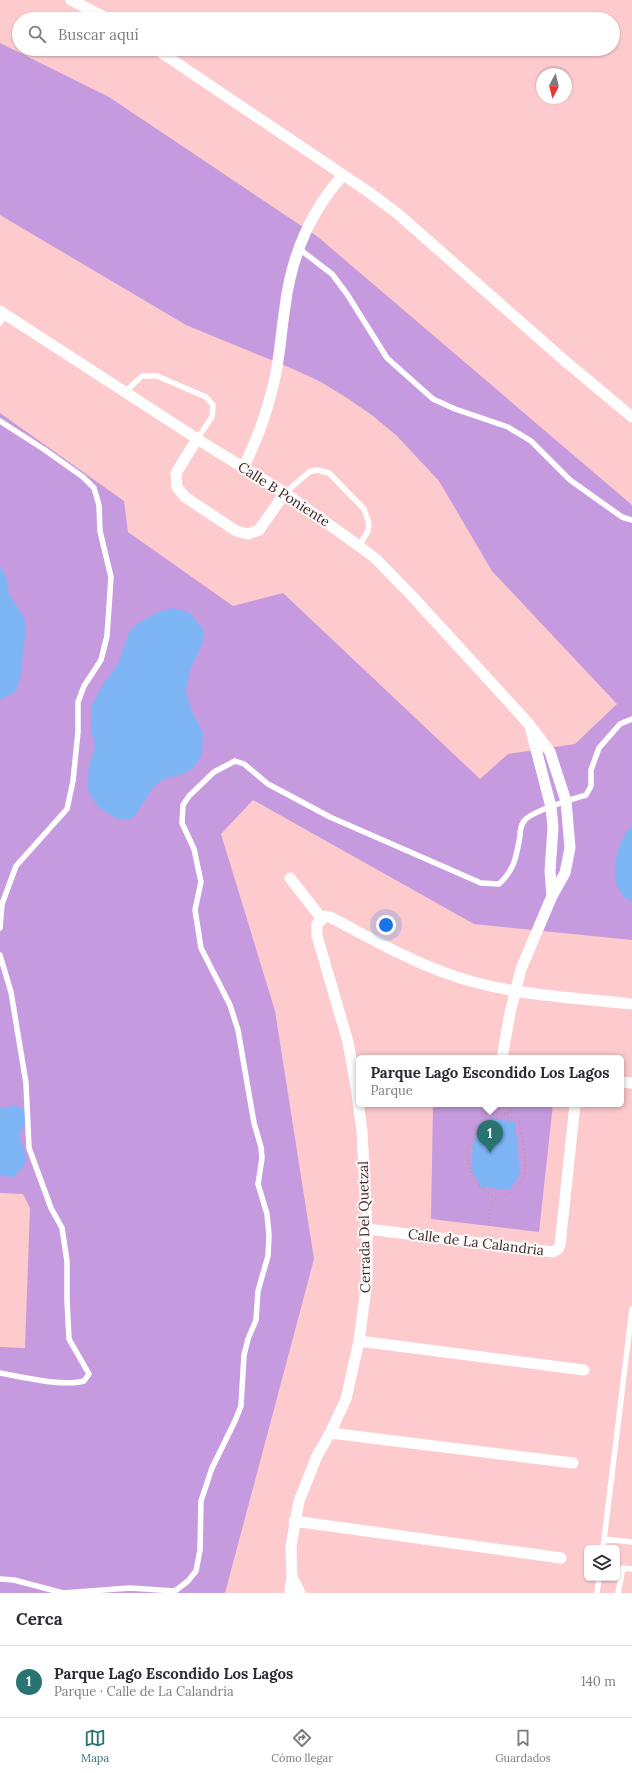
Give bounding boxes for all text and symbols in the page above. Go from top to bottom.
search box [12,12,620,56]
icon: search [26,23,48,45]
text: Buscar aquí [58,25,139,44]
north arrow [536,68,572,104]
street label: Calle B Poniente [235,458,334,531]
your location [376,915,396,935]
popup [356,1055,624,1107]
text: Parque Lago Escondido Los Lagos [370,1063,610,1082]
text: Parque [370,1082,413,1099]
pin: 1 [477,1120,503,1153]
street label: Cerrada Del Quetzal [354,1161,374,1293]
street label: Calle de La Calandria [407,1225,545,1259]
map controls [584,1545,620,1581]
button: layers [584,1545,620,1581]
text: Cerca [16,1608,63,1630]
text: Parque Lago Escondido Los Lagos [54,1664,293,1683]
text: 1 [26,1673,32,1690]
text: 140 m [581,1673,616,1690]
text: Parque · Calle de La Calandria [54,1683,234,1700]
tab: Mapa [81,1727,109,1765]
tab: Cómo llegar [271,1727,333,1765]
tab: Guardados [495,1727,551,1765]

